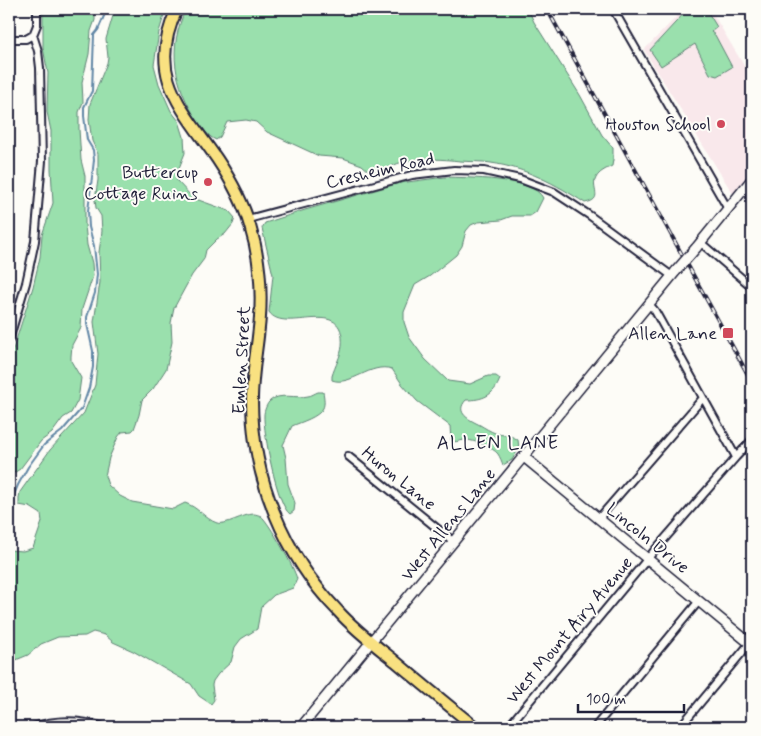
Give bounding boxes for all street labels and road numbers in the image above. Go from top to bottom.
street label: Cresheim Road [324,147,437,195]
street label: Emlen Street [227,305,257,415]
street label: Huron Lane [356,441,441,516]
street label: West Allens Lane [396,463,502,586]
street label: Lincoln Drive [601,498,694,580]
street label: West Mount Airy Avenue [501,552,639,709]

